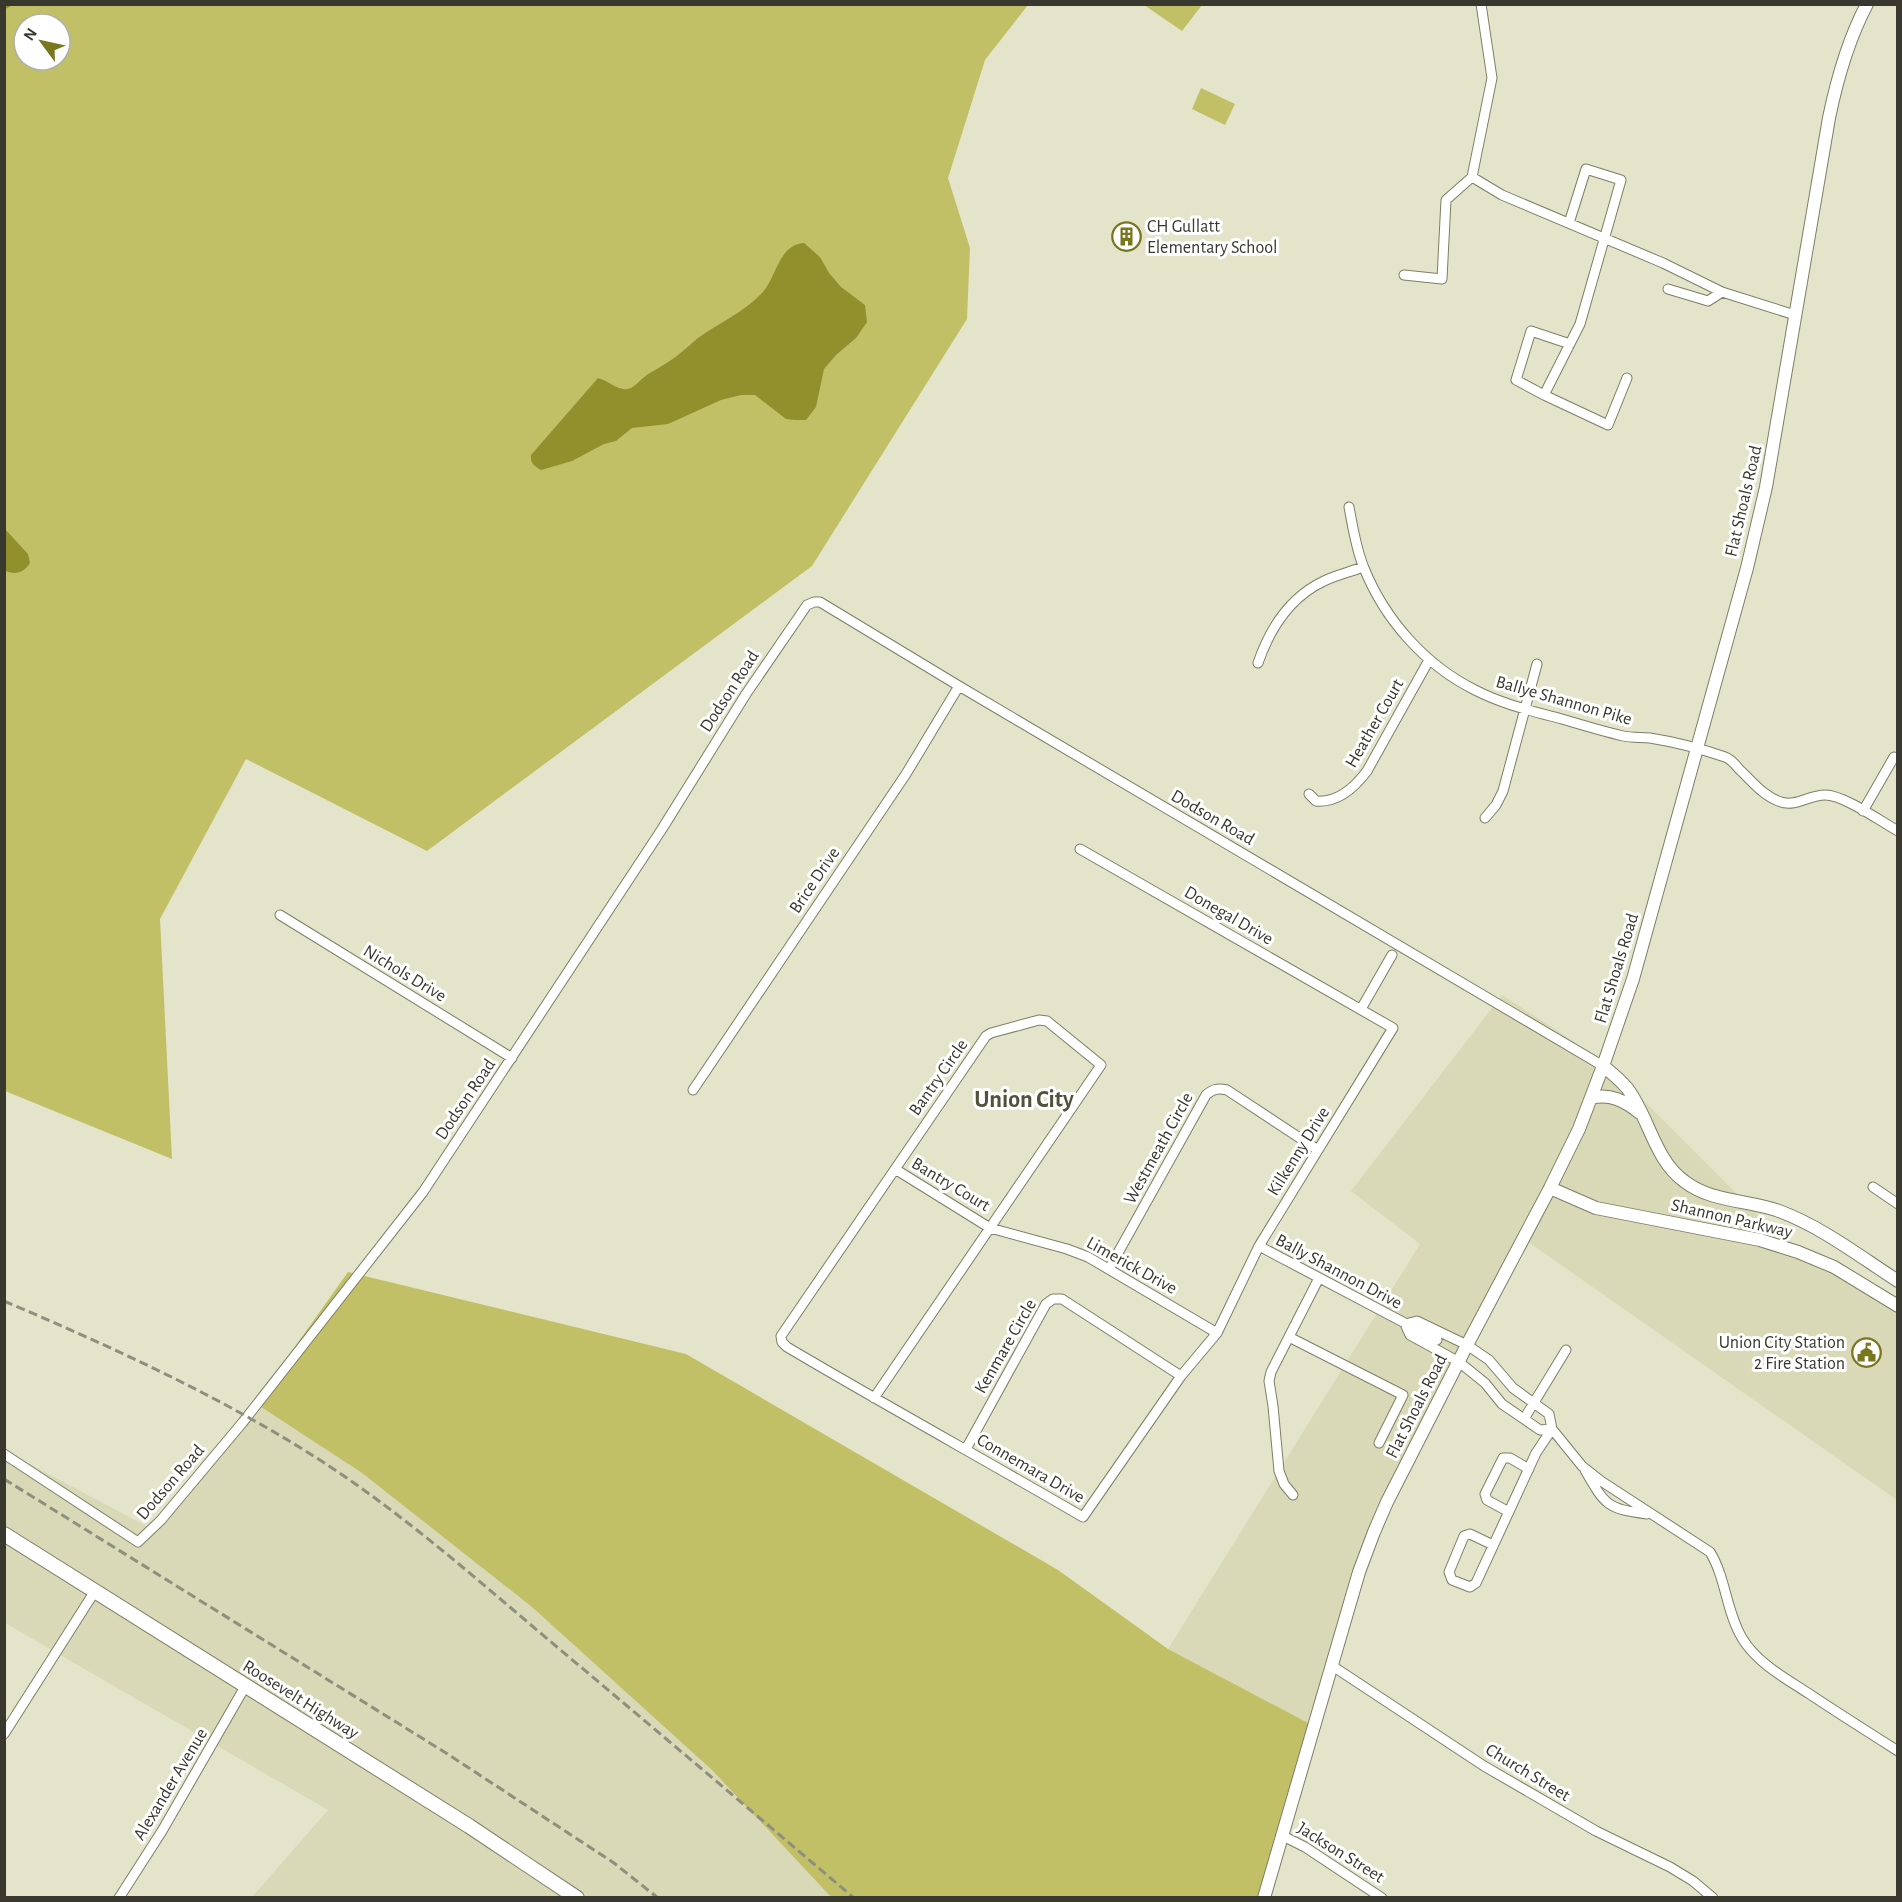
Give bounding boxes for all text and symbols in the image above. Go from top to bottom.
north arrow [12,12,72,72]
text: N [21,25,40,43]
place label: CH Gullatt Elementary School [1147,218,1278,257]
building icon: CH Gullatt Elementary School [1110,220,1142,252]
street label: Flat Shoals Road [1722,444,1766,559]
street label: Dodson Road [697,648,763,736]
street label: Ballye Shannon Pike [1494,673,1634,729]
street label: Heather Court [1342,676,1408,771]
street label: Dodson Road [1168,787,1257,849]
street label: Brice Drive [786,844,843,917]
street label: Donegal Drive [1181,883,1276,949]
street label: Flat Shoals Road [1592,911,1642,1025]
street label: Nichols Drive [360,942,449,1006]
street label: Bantry Circle [906,1036,972,1119]
street label: Dodson Road [432,1056,499,1143]
district label: Union City [974,1088,1074,1112]
street label: Westmeath Circle [1121,1090,1197,1207]
street label: Kilkenny Drive [1264,1104,1333,1199]
street label: Bantry Court [908,1155,993,1215]
street label: Shannon Parkway [1669,1196,1794,1242]
street label: Bally Shannon Drive [1272,1231,1405,1313]
street label: Limerick Drive [1083,1234,1180,1298]
street label: Kenmare Circle [972,1296,1040,1397]
place label: Union City Station 2 Fire Station [1719,1334,1845,1373]
public building icon: Union City Station 2 Fire Station [1850,1336,1882,1368]
street label: Flat Shoals Road [1383,1352,1451,1461]
street label: Connemara Drive [973,1431,1088,1507]
street label: Dodson Road [133,1442,208,1524]
street label: Roosevelt Highway [239,1657,362,1743]
street label: Alexander Avenue [130,1725,211,1844]
street label: Church Street [1482,1741,1573,1805]
street label: Jackson Street [1294,1819,1387,1887]

